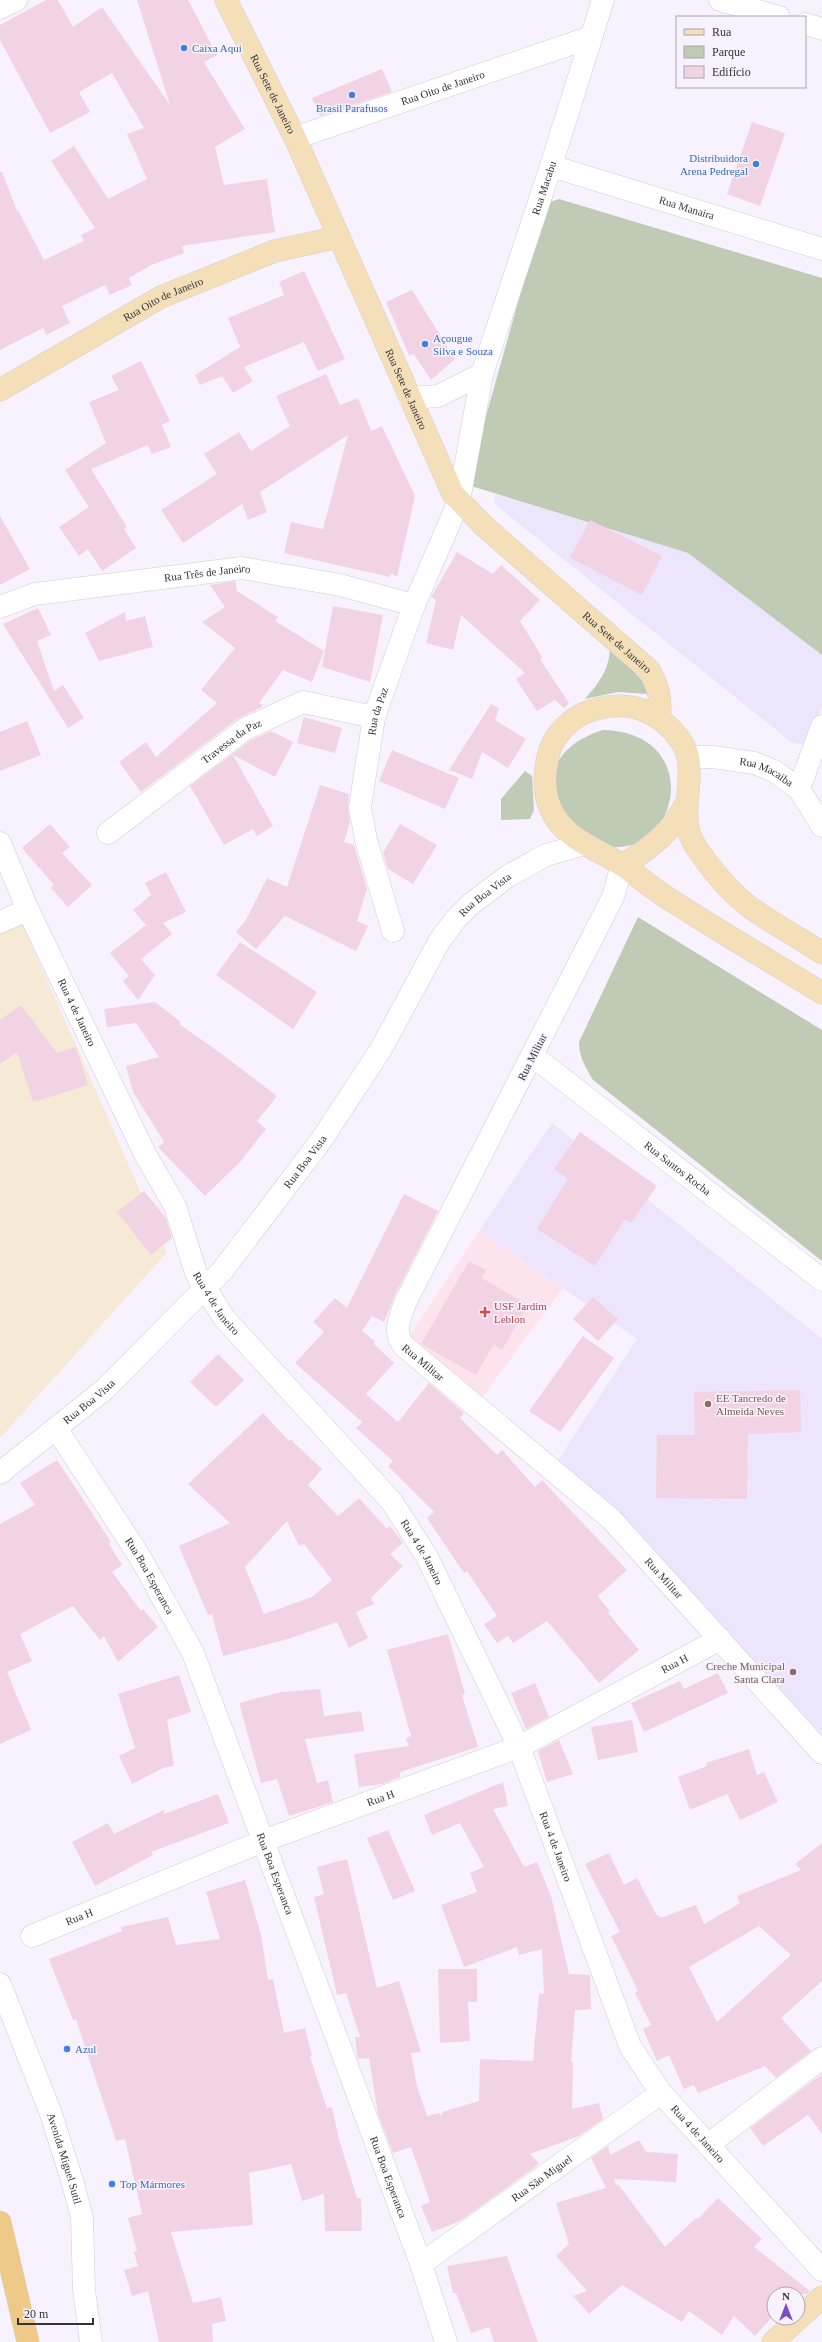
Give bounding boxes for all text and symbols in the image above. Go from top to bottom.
legend [676,16,806,88]
text: Rua [712,25,732,39]
place label: Caixa Aqui [192,42,242,54]
marker: Caixa Aqui [179,43,189,53]
text: Parque [712,45,745,59]
street label: Rua Sete de Janeiro [248,52,298,136]
text: Edifício [712,65,751,79]
street label: Rua Oito de Janeiro [399,68,487,107]
marker: Brasil Parafusos [347,90,357,100]
place label: Brasil Parafusos [316,102,388,114]
place label: Distribuidora Arena Pedregal [680,152,748,177]
street label: Rua Macabu [529,159,558,216]
marker: Distribuidora Arena Pedregal [751,159,761,169]
street label: Rua Manaira [658,193,716,222]
street label: Rua Oito de Janeiro [121,274,205,324]
place label: Açougue Silva e Souza [433,332,493,357]
marker: Açougue Silva e Souza [420,339,430,349]
street label: Rua Sete de Janeiro [383,347,430,432]
street label: Rua Três de Janeiro [163,562,252,584]
street label: Rua Sete de Janeiro [580,609,654,676]
street label: Rua da Paz [365,685,390,736]
street label: Travessa da Paz [199,716,263,766]
street label: Rua Macaiba [739,755,796,789]
street label: Rua Boa Vista [456,870,513,919]
street label: Rua 4 de Janeiro [56,976,99,1048]
street label: Rua Militar [515,1031,549,1082]
street label: Rua Boa Vista [281,1133,329,1190]
street label: Rua Santos Rocha [642,1139,713,1198]
street label: Rua 4 de Janeiro [191,1270,243,1337]
place label: USF Jardim Leblon [494,1300,547,1325]
marker: USF Jardim Leblon [479,1306,491,1318]
street label: Rua Militar [400,1341,447,1383]
street label: Rua Boa Vista [61,1377,117,1426]
place label: EE Tancredo de Almeida Neves [716,1392,786,1417]
marker: EE Tancredo de Almeida Neves [703,1399,713,1409]
street label: Rua 4 de Janeiro [399,1517,446,1587]
street label: Rua Boa Esperanca [123,1535,176,1616]
street label: Rua Militar [643,1555,686,1601]
street label: Rua H [659,1651,690,1675]
place label: Creche Municipal Santa Clara [706,1660,785,1685]
marker: Creche Municipal Santa Clara [788,1667,798,1677]
street label: Rua H [365,1787,396,1808]
street label: Rua 4 de Janeiro [537,1810,575,1884]
street label: Rua Boa Esperanca [255,1831,296,1916]
street label: Rua H [64,1906,95,1928]
place label: Azul [75,2043,96,2055]
marker: Azul [62,2044,72,2054]
street label: Rua 4 de Janeiro [669,2102,727,2165]
street label: Avenida Miguel Sutil [45,2111,84,2205]
street label: Rua Boa Esperanca [368,2135,409,2220]
street label: Rua São Miguel [509,2152,574,2204]
place label: Top Mármores [120,2178,185,2190]
marker: Top Mármores [107,2179,117,2189]
north arrow [766,2286,806,2326]
text: N [782,2290,790,2302]
scale bar [18,2300,93,2326]
text: 20 m [24,2307,49,2321]

